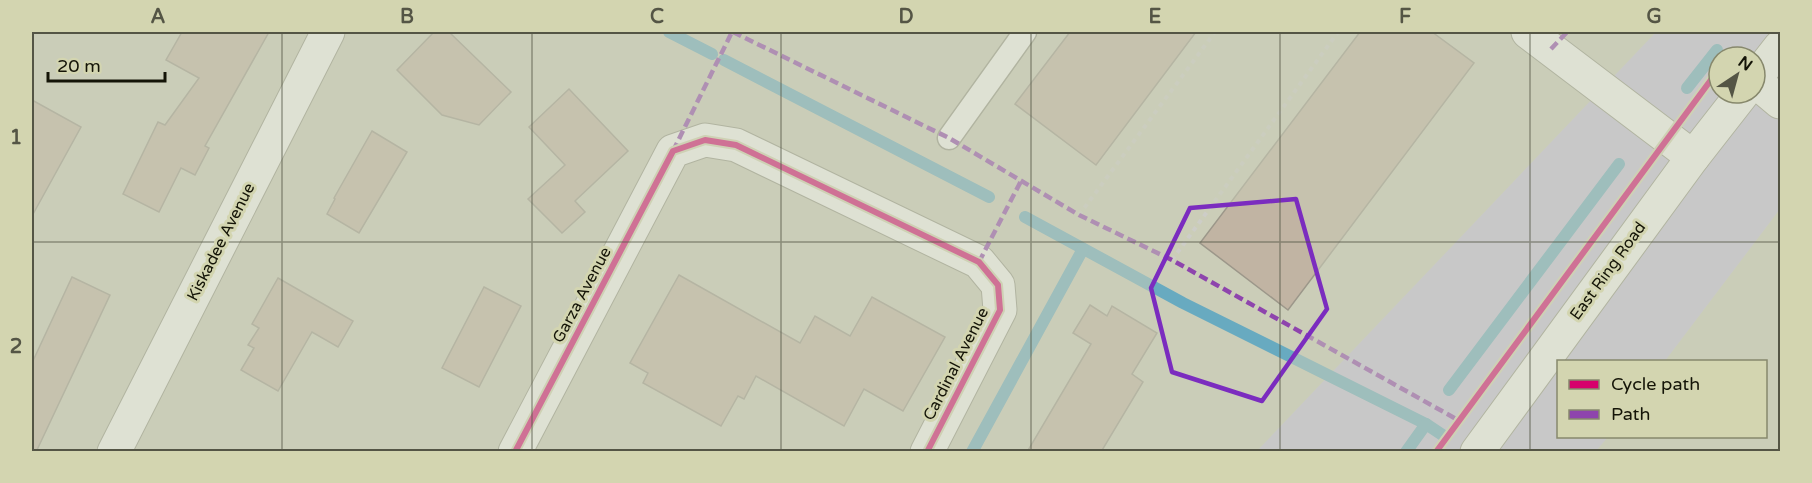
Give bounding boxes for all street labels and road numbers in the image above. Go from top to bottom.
street label: Kiskadee Avenue [183,180,259,304]
street label: East Ring Road [1566,218,1650,324]
street label: Garza Avenue [548,244,616,346]
street label: Cardinal Avenue [919,304,993,424]

